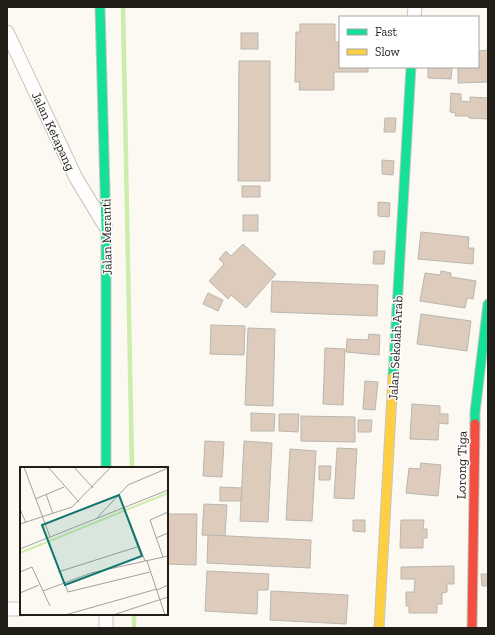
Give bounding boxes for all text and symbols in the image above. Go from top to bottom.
legend [339,16,479,68]
text: Fast [375,25,398,39]
text: Slow [375,45,401,59]
street label: Jalan Ketapang [29,89,78,173]
street label: Jalan Meranti [98,198,115,276]
street label: Jalan Sekolah Arab [385,295,406,401]
street label: Lorong Tiga [453,430,470,499]
inset map [20,467,168,615]

